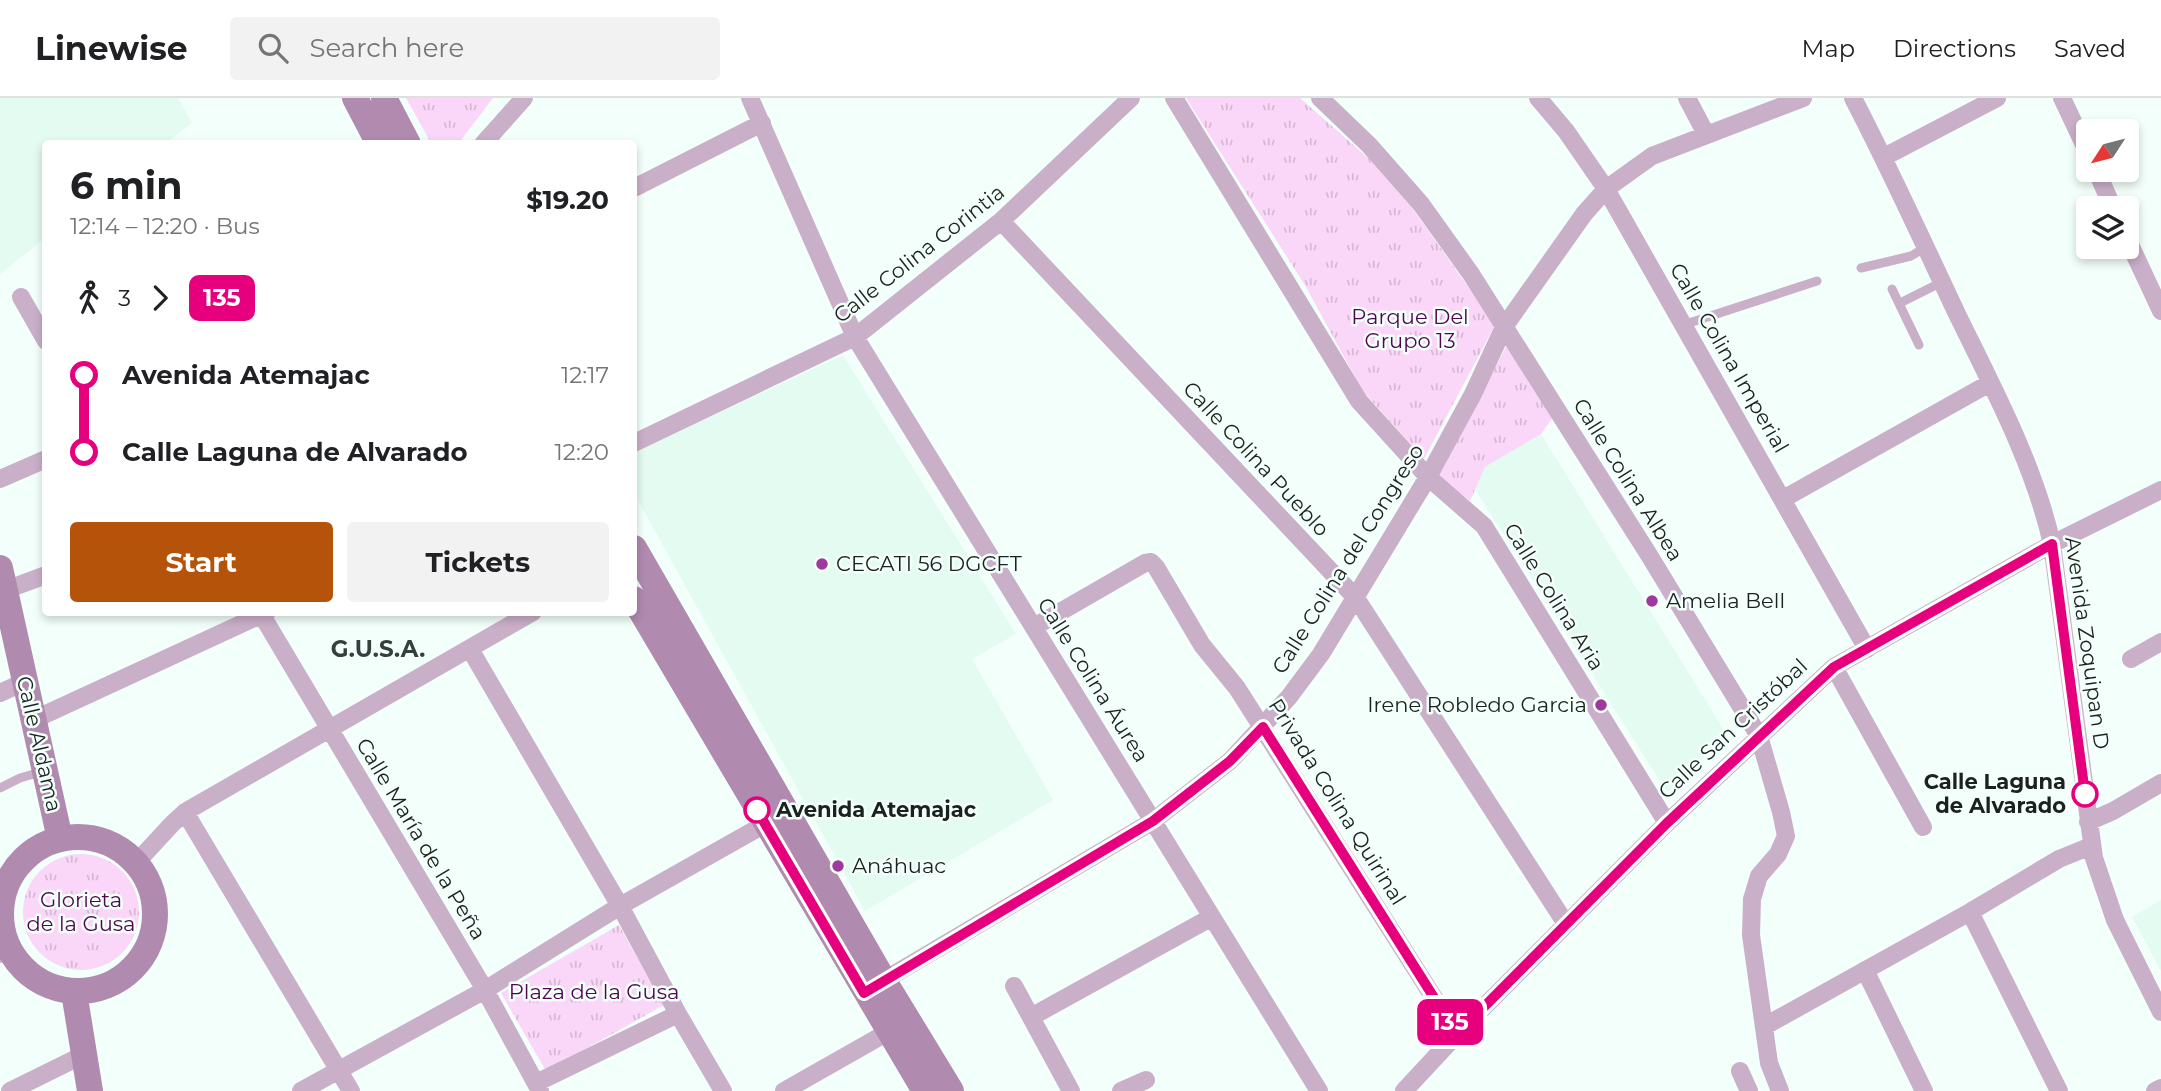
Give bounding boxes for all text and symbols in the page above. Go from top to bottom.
search box [230,17,720,80]
text: Linewise [35,28,188,68]
icon: search [254,29,292,67]
text: Search here [310,32,464,64]
text: Map [1802,34,1855,63]
text: Directions [1893,34,2016,63]
text: Saved [2054,34,2126,63]
north arrow [2076,119,2138,182]
map controls [2076,119,2139,259]
text: 6 min [70,162,183,209]
street label: Calle Colina Corintia [828,179,1009,328]
text: $19.20 [526,184,609,216]
button: layers [2076,196,2139,259]
text: 12:14 – 12:20 · Bus [70,212,260,240]
street label: Calle Colina Imperial [1665,258,1794,457]
icon: walk [70,279,108,317]
icon: forward [141,279,179,317]
text: 135 [203,283,241,312]
text: 3 [118,284,131,312]
park label: Parque Del Grupo 13 [1351,304,1469,353]
text: Avenida Atemajac [122,359,370,391]
text: 12:17 [561,361,609,389]
street label: Calle Colina Pueblo [1178,376,1335,541]
street label: Calle Colina Albea [1568,394,1689,566]
text: Calle Laguna de Alvarado [122,436,467,468]
text: 12:20 [555,438,609,466]
street label: Calle Colina del Congreso [1266,439,1429,678]
street label: Calle Colina Aria [1499,518,1610,675]
button: Start [70,522,333,602]
button: Tickets [347,522,609,602]
street label: Avenida Zoquipan D [2060,535,2115,751]
place label: CECATI 56 DGCFT [836,551,1022,576]
marker: CECATI 56 DGCFT [814,556,830,572]
place label: Amelia Bell [1666,588,1785,613]
street label: Calle Colina Áurea [1033,593,1154,767]
marker: Amelia Bell [1644,593,1660,609]
district label: G.U.S.A. [331,635,425,663]
street label: Calle San Cristóbal [1653,653,1812,804]
street label: Calle Aldama [12,674,67,814]
place label: Irene Robledo Garcia [1367,692,1587,717]
street label: Privada Colina Quirinal [1264,694,1411,909]
marker: Irene Robledo Garcia [1593,697,1609,713]
street label: Calle María de la Peña [351,733,492,944]
place label: Calle Laguna de Alvarado [1924,769,2066,818]
marker: Calle Laguna de Alvarado [2072,781,2098,807]
marker: Avenida Atemajac [744,797,770,823]
place label: Avenida Atemajac [775,797,977,822]
place label: Anáhuac [852,853,946,878]
marker: Anáhuac [830,858,846,874]
park label: Glorieta de la Gusa [27,887,135,936]
park label: Plaza de la Gusa [509,979,679,1004]
line badge: 135 [1410,999,1490,1045]
text: 135 [1431,1007,1469,1036]

